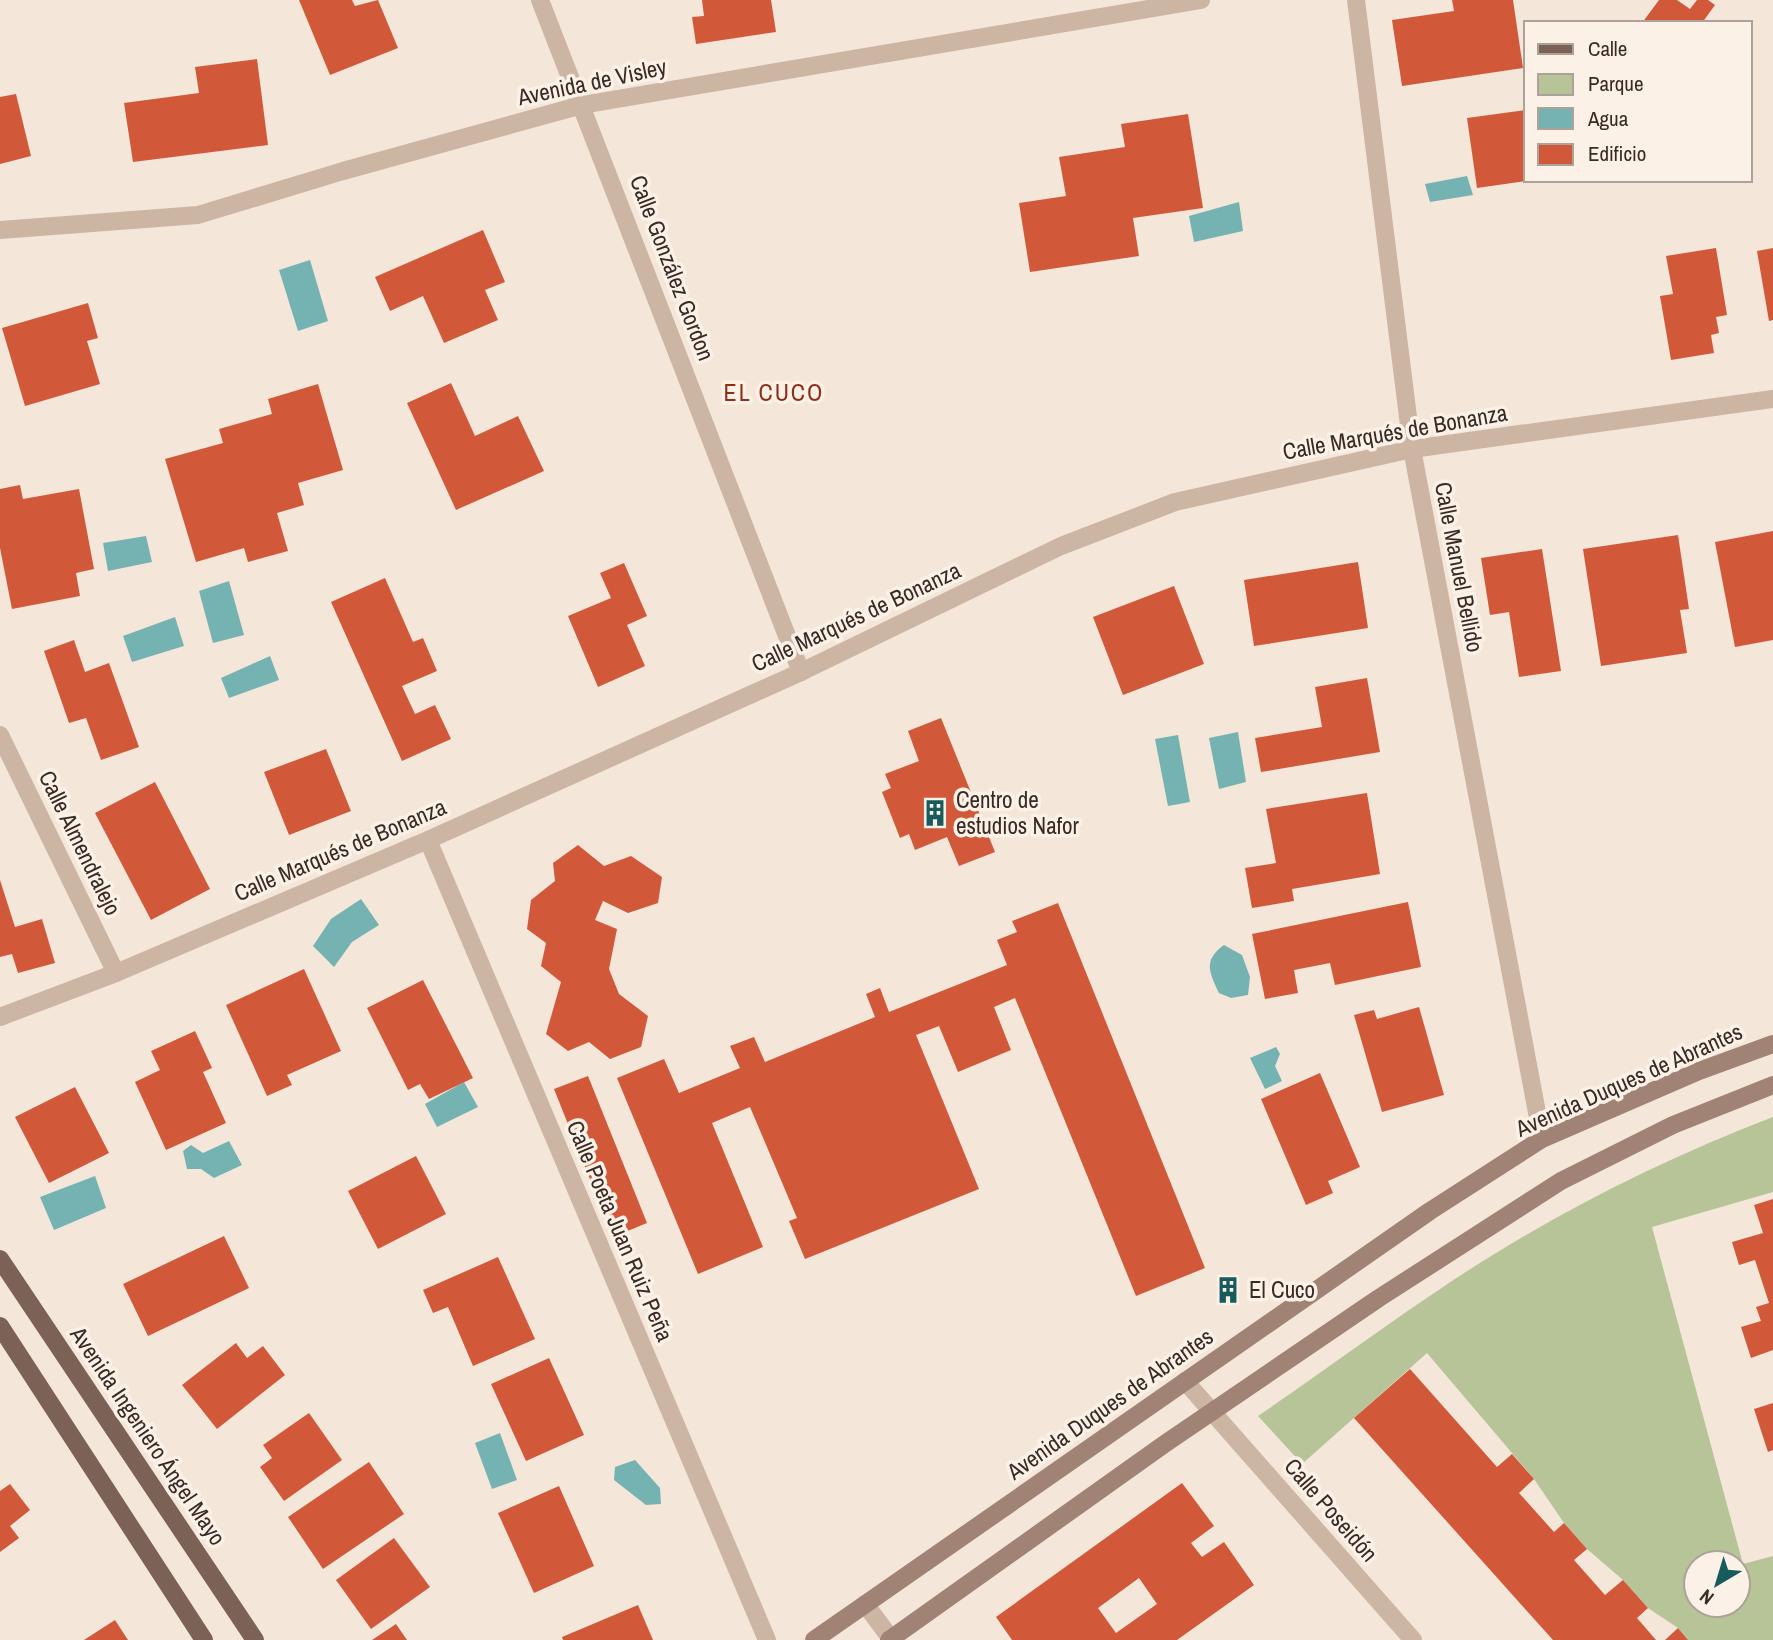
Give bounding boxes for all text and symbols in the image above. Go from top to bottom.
legend [1524,21,1752,182]
text: Calle [1588,34,1627,63]
street label: Avenida de Visley [514,50,670,113]
text: Parque [1588,69,1644,98]
text: Agua [1587,104,1629,133]
text: Edificio [1588,139,1646,168]
street label: Calle González Gordon [623,171,722,365]
district label: EL CUCO [724,376,824,408]
street label: Calle Marqués de Bonanza [1280,396,1510,467]
street label: Calle Manuel Bellido [1428,479,1491,655]
street label: Calle Marqués de Bonanza [746,554,966,679]
street label: Calle Almendralejo [32,765,129,920]
place label: Centro de estudios Nafor [956,784,1079,841]
street label: Calle Marqués de Bonanza [229,791,451,908]
building icon: Centro de estudios Nafor [920,798,950,828]
street label: Avenida Duques de Abrantes [1510,1016,1747,1144]
street label: Calle Poeta Juan Ruiz Peña [560,1116,681,1346]
place label: El Cuco [1249,1274,1315,1305]
building icon: El Cuco [1213,1275,1243,1305]
street label: Avenida Ingeniero Ángel Mayo [63,1319,233,1551]
street label: Avenida Duques de Abrantes [1000,1321,1219,1487]
street label: Calle Poseidón [1278,1451,1385,1568]
north arrow [1682,1549,1752,1619]
text: N [1694,1584,1719,1611]

